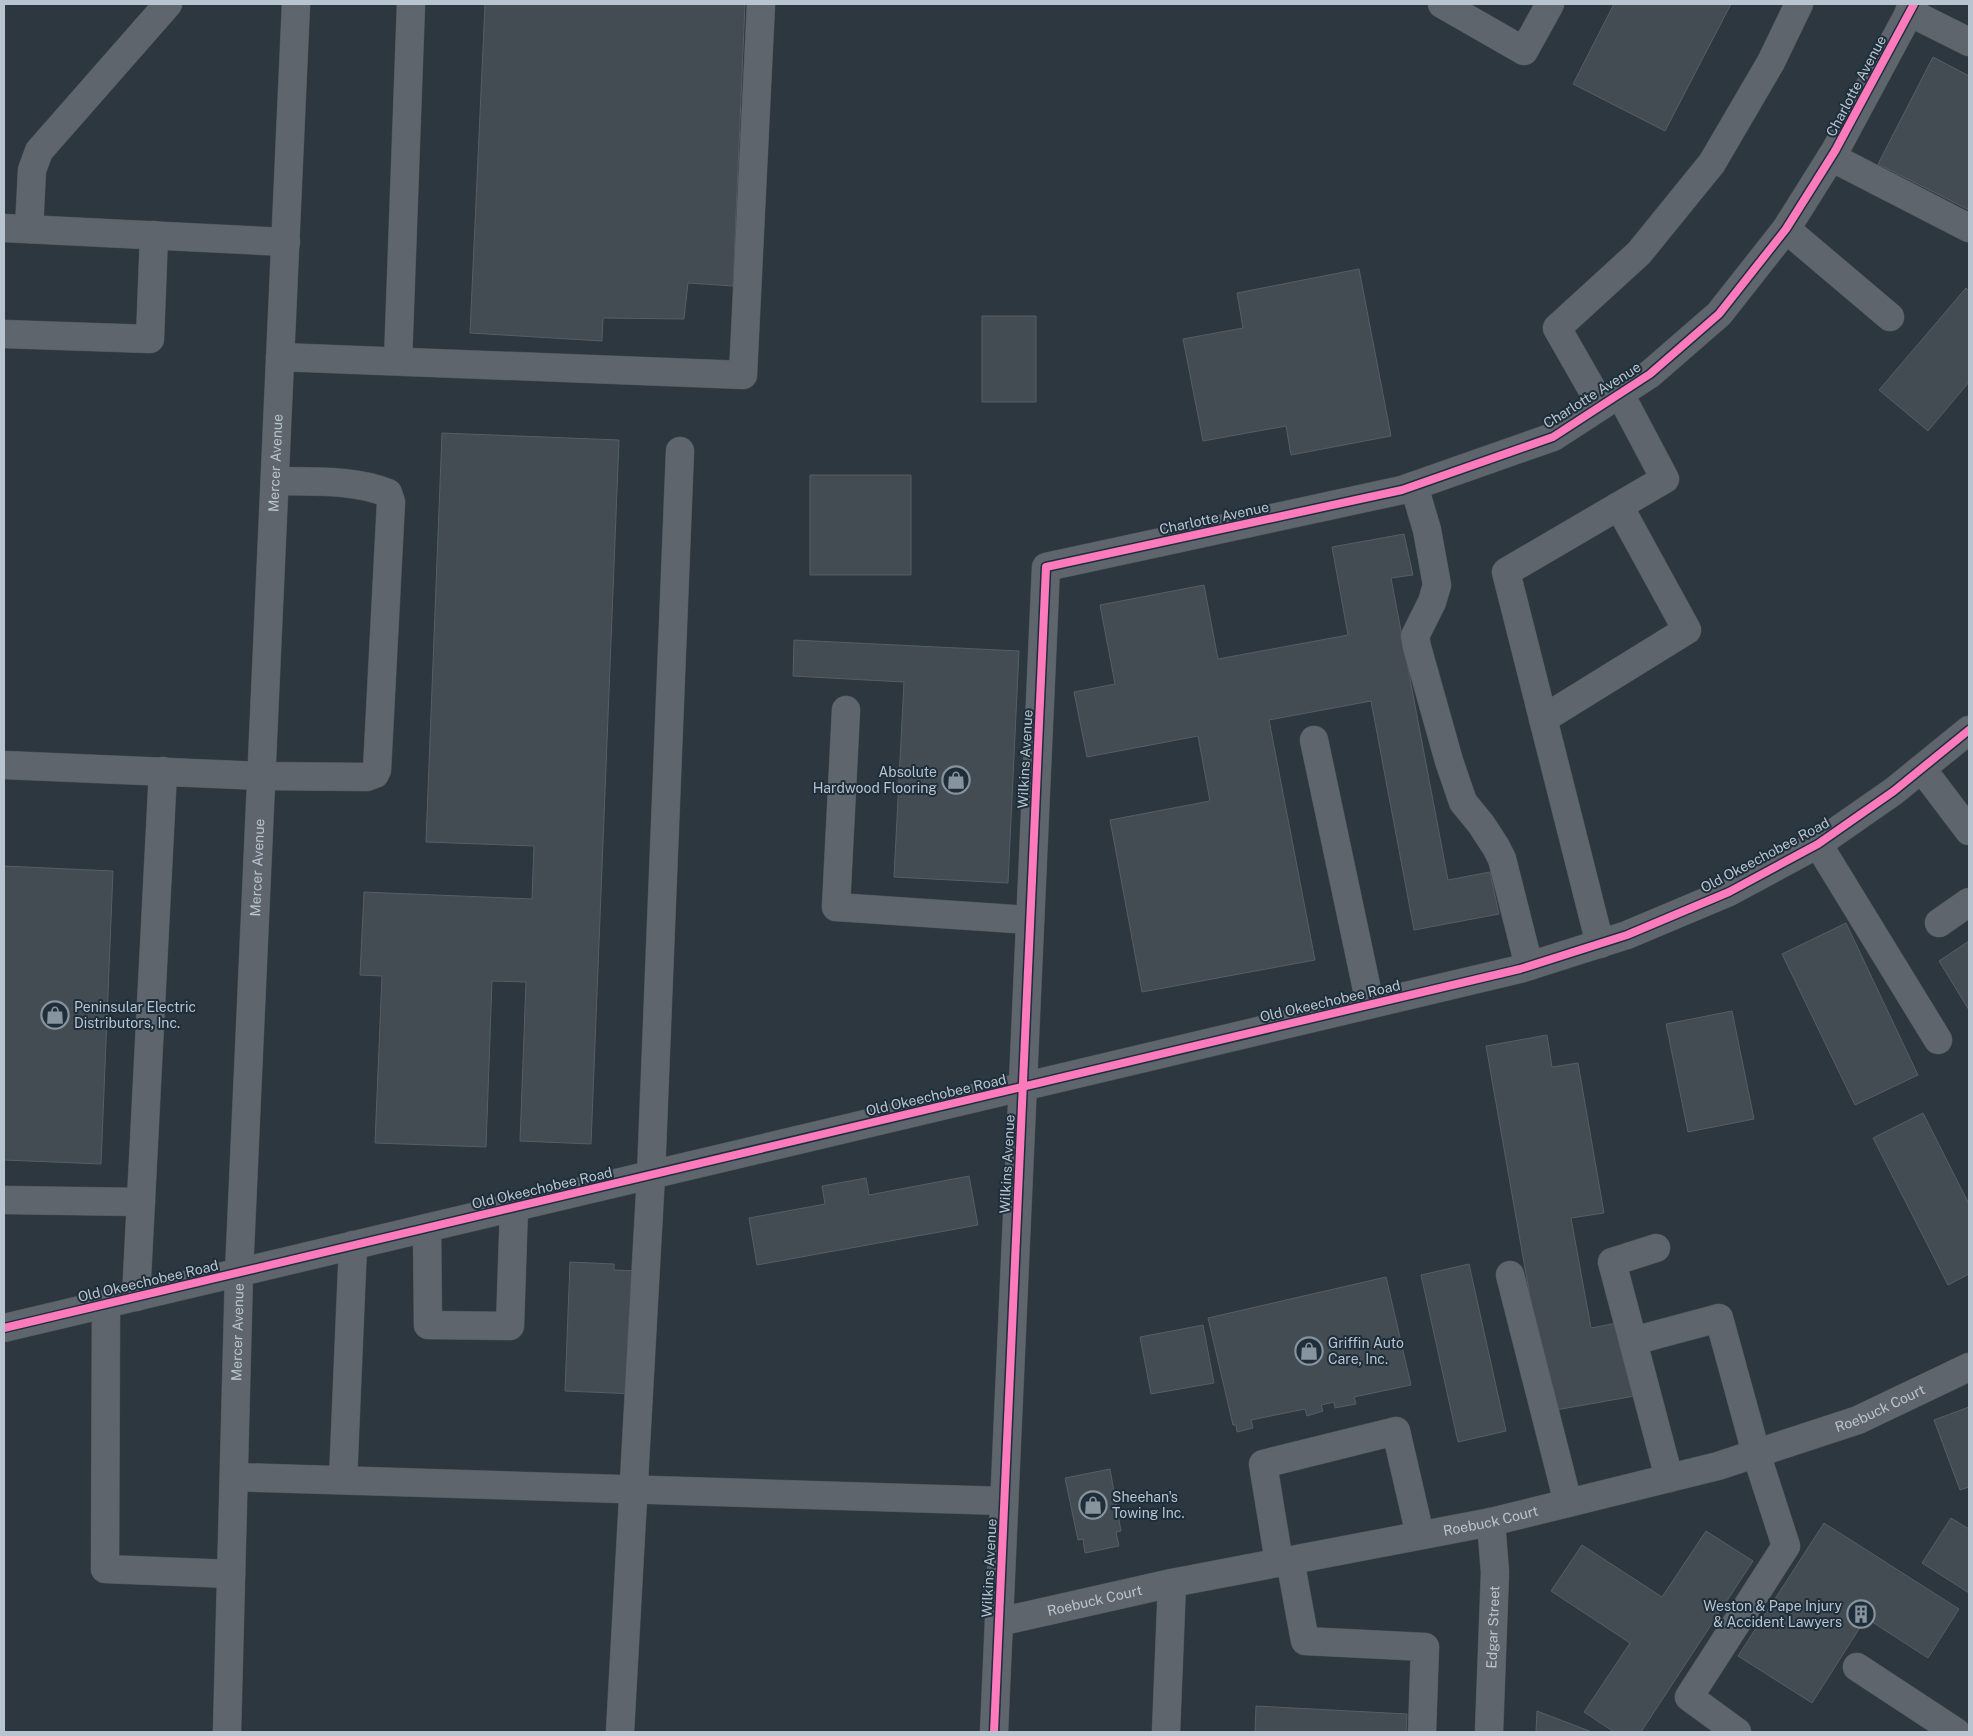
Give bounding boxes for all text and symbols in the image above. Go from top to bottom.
street label: Charlotte Avenue [1823,33,1889,139]
street label: Charlotte Avenue [1540,359,1644,431]
street label: Mercer Avenue [265,414,286,512]
street label: Charlotte Avenue [1158,499,1270,537]
street label: Wilkins Avenue [1014,709,1036,809]
place label: Absolute Hardwood Flooring [813,764,937,796]
shop icon: Absolute Hardwood Flooring [941,765,971,795]
street label: Old Okeechobee Road [1698,814,1832,896]
street label: Mercer Avenue [247,818,267,917]
street label: Old Okeechobee Road [1258,977,1402,1025]
place label: Peninsular Electric Distributors, Inc. [74,999,196,1031]
shop icon: Peninsular Electric Distributors, Inc. [40,1000,70,1030]
street label: Old Okeechobee Road [864,1071,1008,1119]
street label: Wilkins Avenue [996,1114,1018,1214]
street label: Old Okeechobee Road [470,1164,614,1212]
street label: Old Okeechobee Road [76,1257,220,1305]
street label: Mercer Avenue [228,1283,247,1381]
place label: Griffin Auto Care, Inc. [1328,1335,1404,1367]
shop icon: Griffin Auto Care, Inc. [1294,1336,1324,1366]
street label: Roebuck Court [1833,1381,1927,1435]
place label: Sheehan's Towing Inc. [1112,1489,1185,1521]
shop icon: Sheehan's Towing Inc. [1078,1490,1108,1520]
street label: Roebuck Court [1442,1503,1540,1539]
street label: Wilkins Avenue [978,1518,1000,1618]
street label: Roebuck Court [1046,1582,1144,1619]
street label: Edgar Street [1483,1585,1502,1669]
place label: Weston & Pape Injury & Accident Lawyers [1703,1598,1843,1630]
building icon: Weston & Pape Injury & Accident Lawyers [1846,1599,1876,1629]

